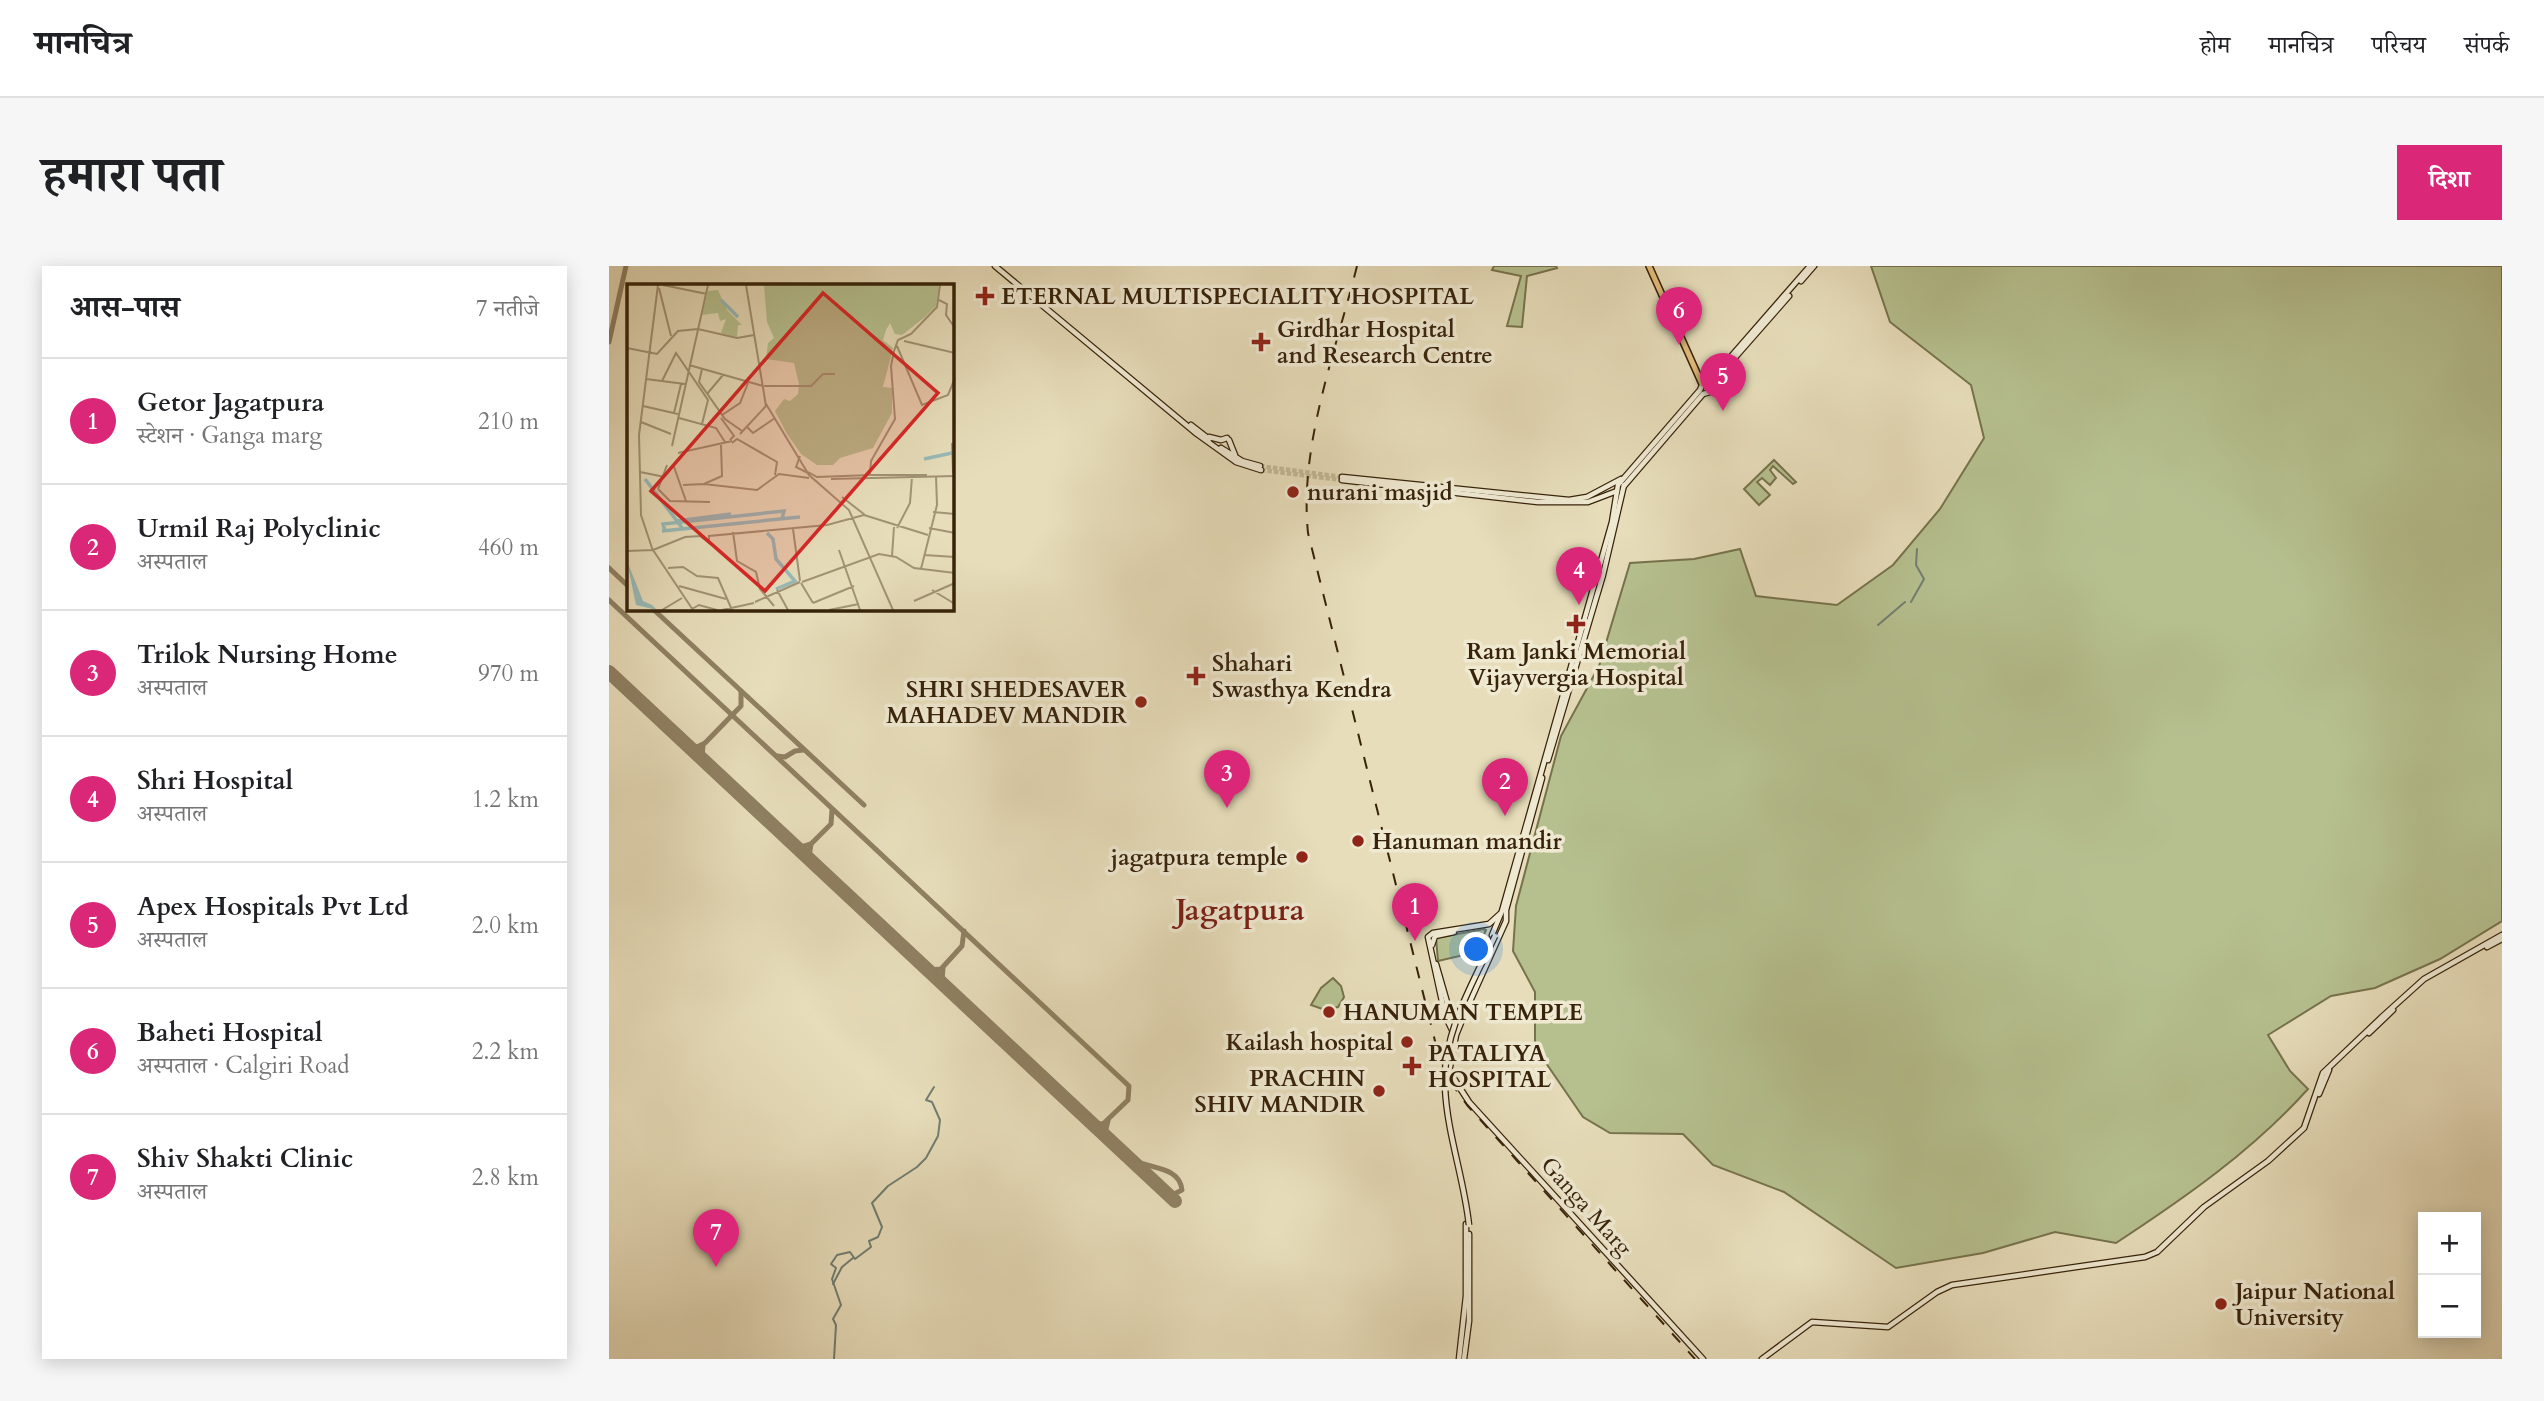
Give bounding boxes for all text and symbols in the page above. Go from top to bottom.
text: मानचित्र [35,21,131,66]
text: होम [2200,29,2230,62]
text: मानचित्र [2268,29,2334,62]
text: परिचय [2372,29,2426,62]
text: संपर्क [2464,29,2509,62]
text: हमारा पता [42,142,222,209]
button: दिशा [2397,145,2502,220]
place label: ETERNAL MULTISPECIALITY HOSPITAL [1001,281,1474,312]
inset map [627,284,954,611]
marker: ETERNAL MULTISPECIALITY HOSPITAL [975,286,995,306]
text: आस-पास [70,287,180,328]
pin: 6 [1656,287,1702,345]
text: 7 नतीजे [476,293,539,324]
place label: Girdhar Hospital and Research Centre [1277,314,1493,371]
marker: Girdhar Hospital and Research Centre [1251,332,1271,352]
pin: 5 [1700,353,1746,411]
text: Getor Jagatpura [137,385,324,420]
text: 1 [87,406,99,437]
text: 210 m [478,406,539,437]
text: स्टेशन · Ganga marg [137,420,322,451]
place label: nurani masjid [1307,477,1453,508]
marker: nurani masjid [1285,484,1301,500]
text: Urmil Raj Polyclinic [137,511,381,546]
text: 2 [87,532,99,563]
text: 460 m [478,532,539,563]
text: अस्पताल [137,546,207,577]
pin: 4 [1556,547,1602,605]
marker: Ram Janki Memorial Vijayvergia Hospital [1566,614,1586,634]
place label: Ram Janki Memorial Vijayvergia Hospital [1466,636,1686,693]
text: Trilok Nursing Home [137,637,398,672]
place label: Shahari Swasthya Kendra [1212,648,1392,705]
text: 3 [87,658,99,689]
text: 970 m [478,658,539,689]
marker: Shahari Swasthya Kendra [1186,666,1206,686]
text: अस्पताल [137,672,207,703]
place label: SHRI SHEDESAVER MAHADEV MANDIR [886,674,1127,731]
marker: SHRI SHEDESAVER MAHADEV MANDIR [1133,694,1149,710]
pin: 3 [1204,750,1250,808]
pin: 2 [1482,758,1528,816]
text: Shri Hospital [137,763,293,798]
text: 4 [87,784,99,815]
text: 1.2 km [472,784,539,815]
text: अस्पताल [137,798,207,829]
place label: Hanuman mandir [1372,826,1563,857]
marker: Hanuman mandir [1350,833,1366,849]
place label: jagatpura temple [1108,842,1288,873]
marker: jagatpura temple [1294,849,1310,865]
pin: 1 [1392,883,1438,941]
text: Apex Hospitals Pvt Ltd [137,889,409,924]
district label: Jagatpura [1171,890,1305,931]
text: 5 [87,910,99,941]
text: 2.0 km [472,910,539,941]
text: अस्पताल [137,924,207,955]
your location [1459,932,1493,966]
place label: HANUMAN TEMPLE [1343,997,1583,1028]
marker: HANUMAN TEMPLE [1321,1004,1337,1020]
text: Baheti Hospital [137,1015,323,1050]
place label: Kailash hospital [1226,1027,1393,1058]
marker: Kailash hospital [1399,1034,1415,1050]
text: 6 [87,1036,99,1067]
text: 2.2 km [472,1036,539,1067]
place label: PATALIYA HOSPITAL [1428,1038,1551,1095]
text: अस्पताल · Calgiri Road [137,1050,350,1081]
marker: PATALIYA HOSPITAL [1402,1056,1422,1076]
place label: PRACHIN SHIV MANDIR [1195,1063,1365,1120]
marker: PRACHIN SHIV MANDIR [1371,1083,1387,1099]
text: Shiv Shakti Clinic [137,1141,353,1176]
street label: Ganga Marg [1534,1150,1639,1263]
text: 7 [87,1162,99,1193]
text: 2.8 km [472,1162,539,1193]
text: अस्पताल [137,1176,207,1207]
pin: 7 [693,1209,739,1267]
map controls [2418,1212,2481,1338]
button: + [2418,1212,2481,1275]
button: − [2418,1275,2481,1338]
place label: Jaipur National University [2232,1276,2395,1333]
marker: Jaipur National University [2213,1296,2229,1312]

